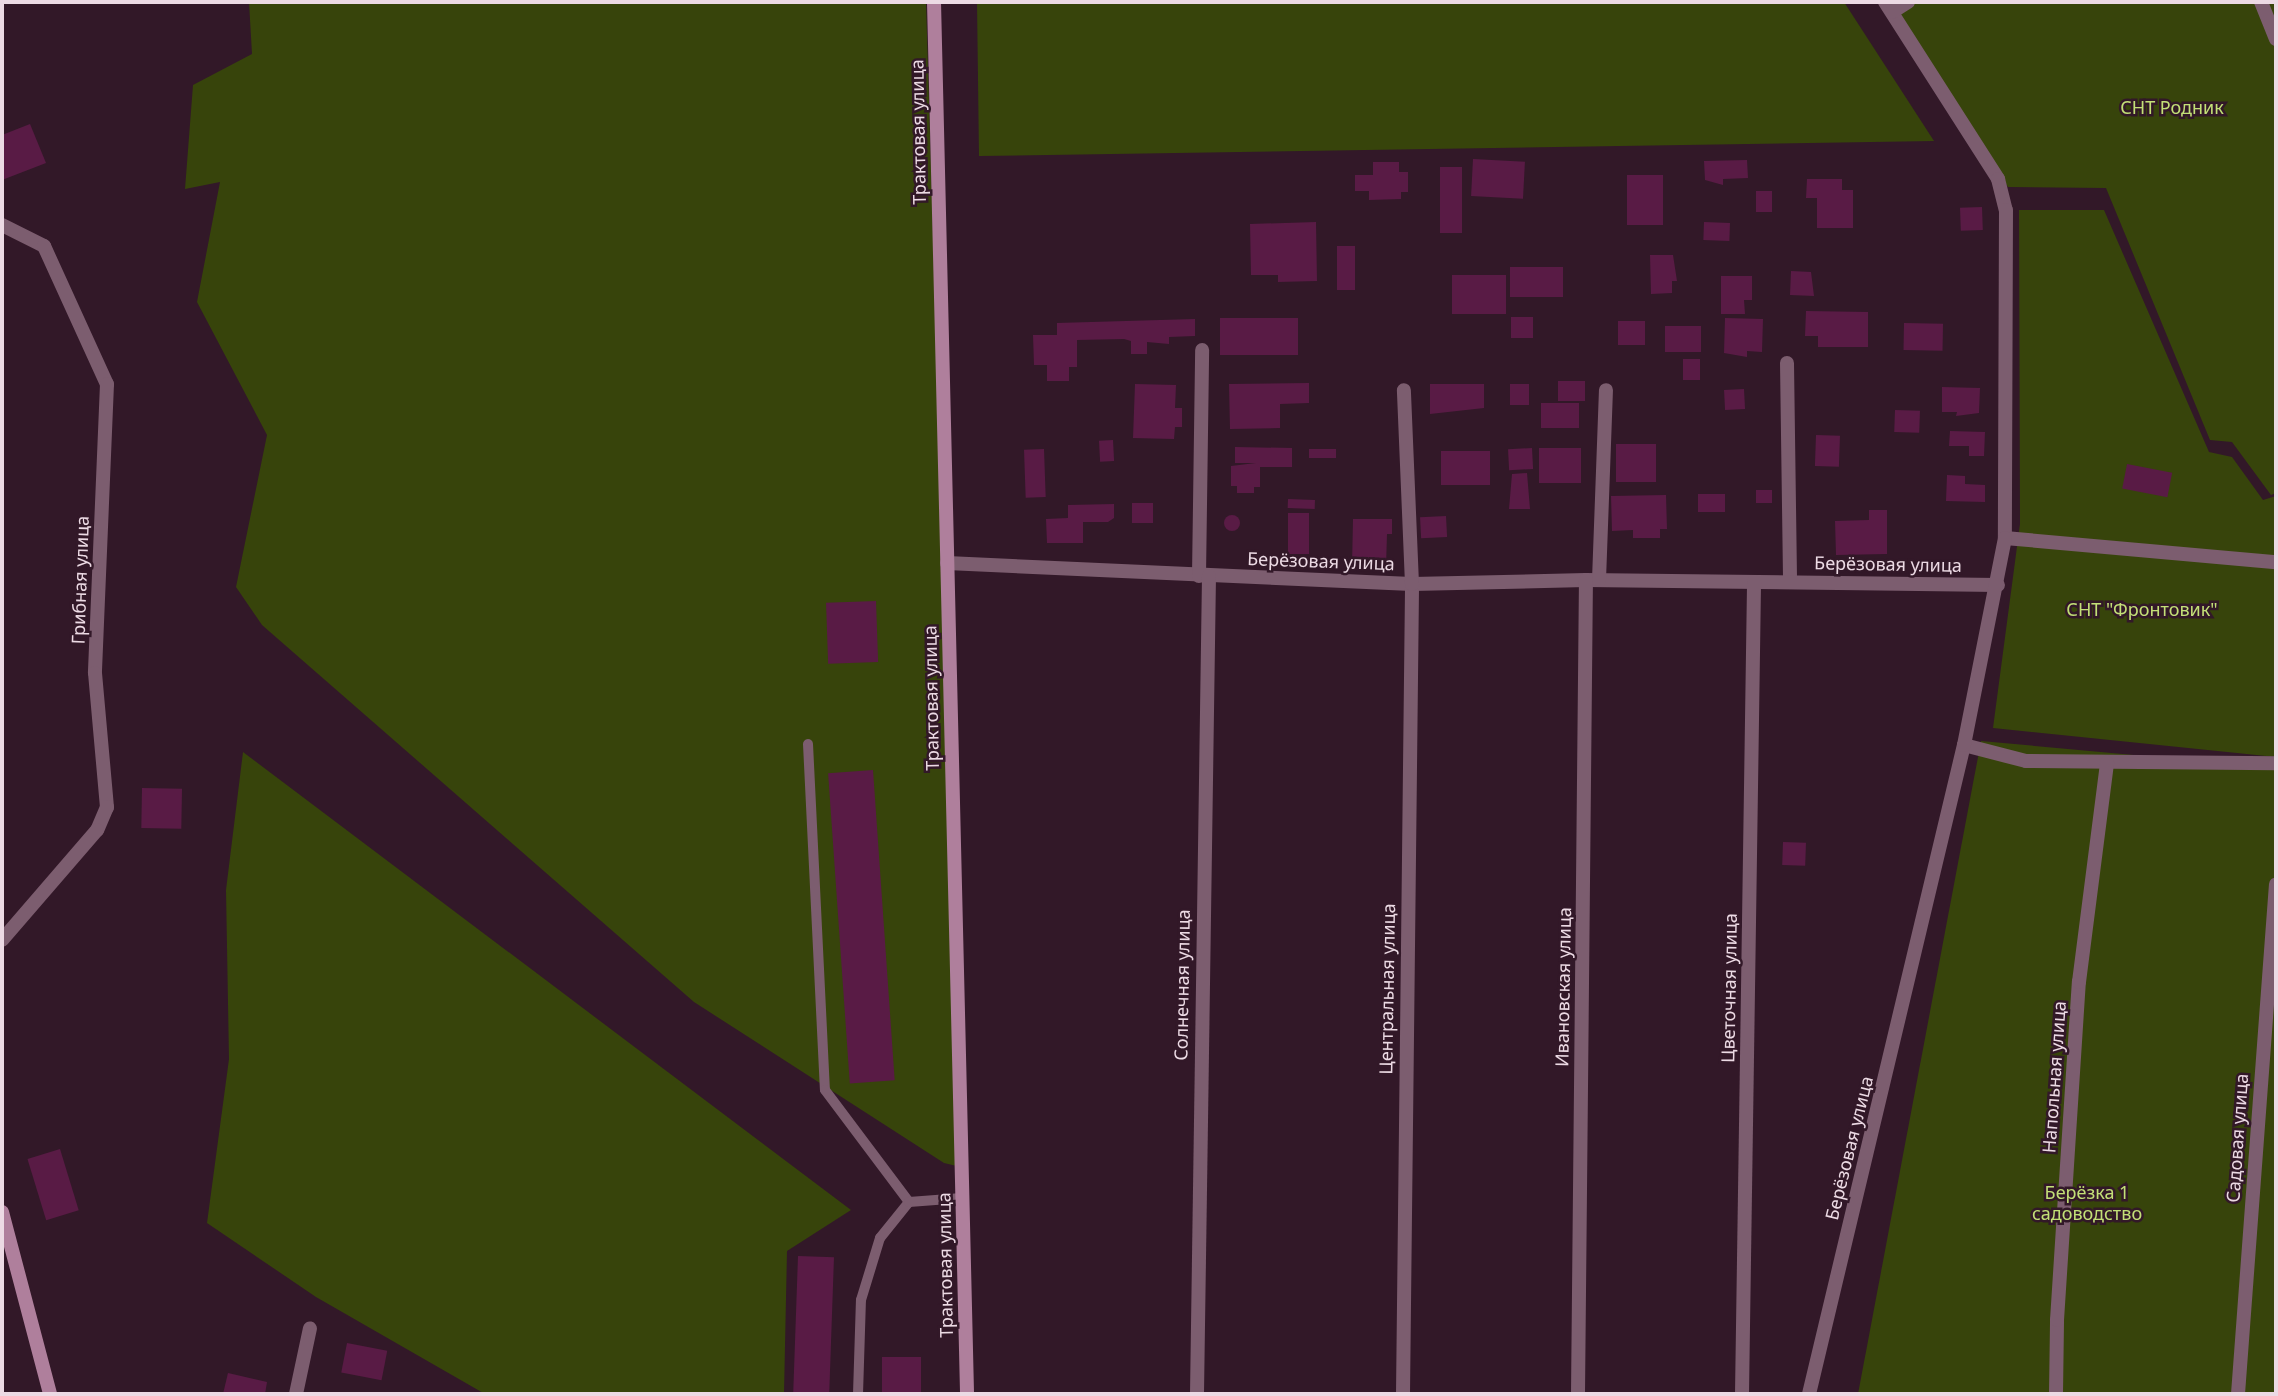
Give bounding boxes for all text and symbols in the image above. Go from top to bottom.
street label: Трактовая улица [906,59,930,205]
park label: СНТ Родник [2120,96,2224,118]
street label: Грибная улица [67,515,93,645]
street label: Берёзовая улица [1247,548,1395,574]
street label: Берёзовая улица [1814,552,1962,576]
park label: СНТ "Фронтовик" [2066,598,2218,620]
street label: Трактовая улица [919,625,943,771]
street label: Центральная улица [1375,903,1399,1075]
street label: Ивановская улица [1551,907,1575,1067]
street label: Солнечная улица [1170,909,1194,1061]
street label: Цветочная улица [1717,913,1741,1063]
street label: Напольная улица [2038,1000,2070,1154]
street label: Садовая улица [2222,1073,2252,1203]
street label: Берёзовая улица [1821,1074,1877,1222]
park label: Берёзка 1 садоводство [2032,1182,2142,1224]
street label: Трактовая улица [933,1192,957,1338]

